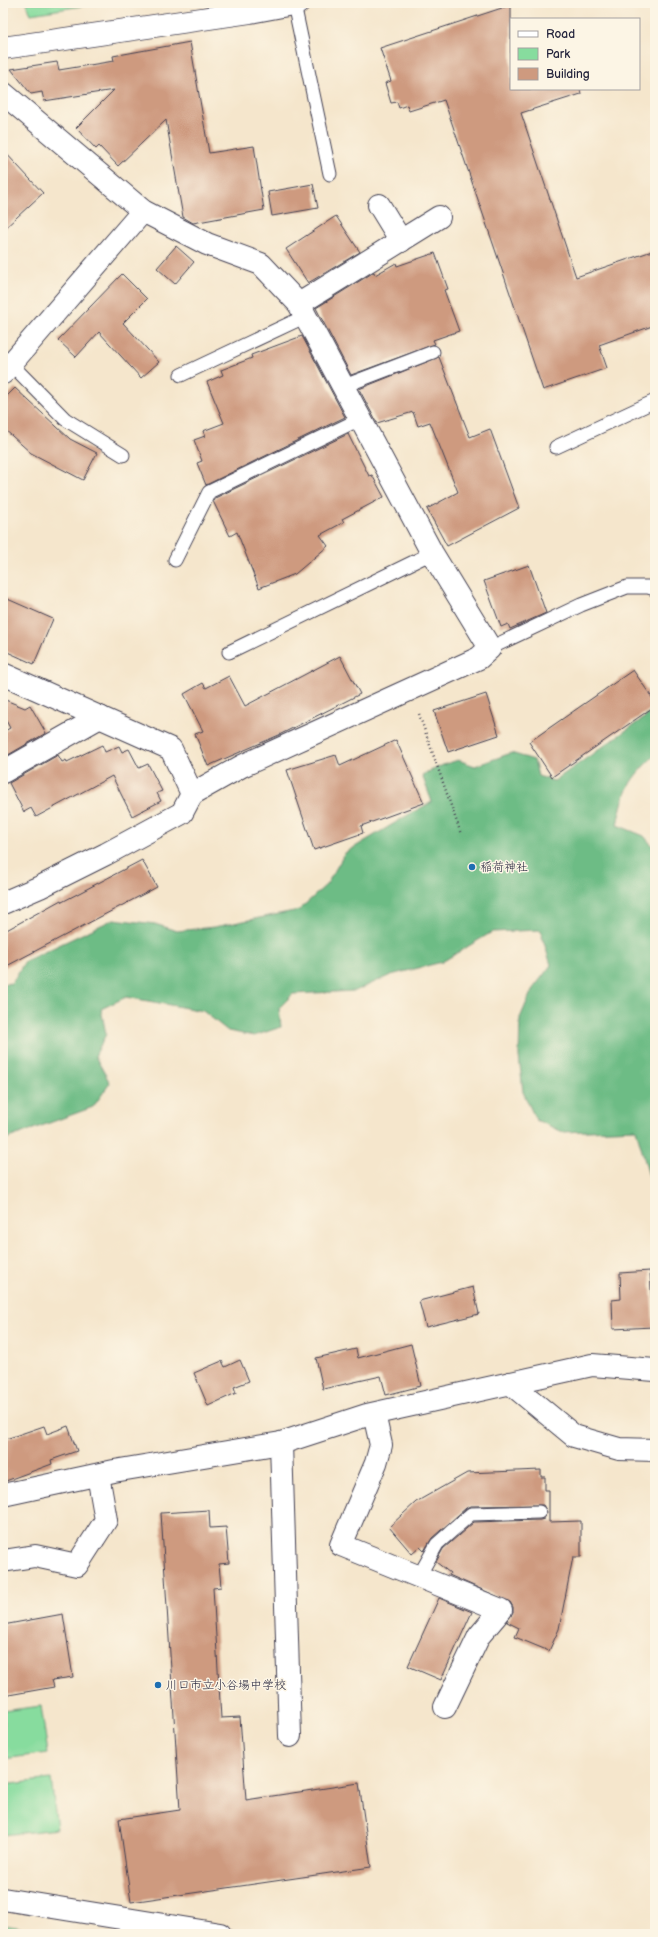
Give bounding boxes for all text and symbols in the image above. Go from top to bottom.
legend [510,18,640,90]
text: Road [546,27,575,42]
text: Park [546,47,570,62]
text: Building [546,67,590,82]
place label: 稲荷神社 [480,860,528,875]
marker: 稲荷神社 [467,862,477,872]
place label: 川口市立小谷場中学校 [166,1678,286,1693]
marker: 川口市立小谷場中学校 [153,1680,163,1690]

